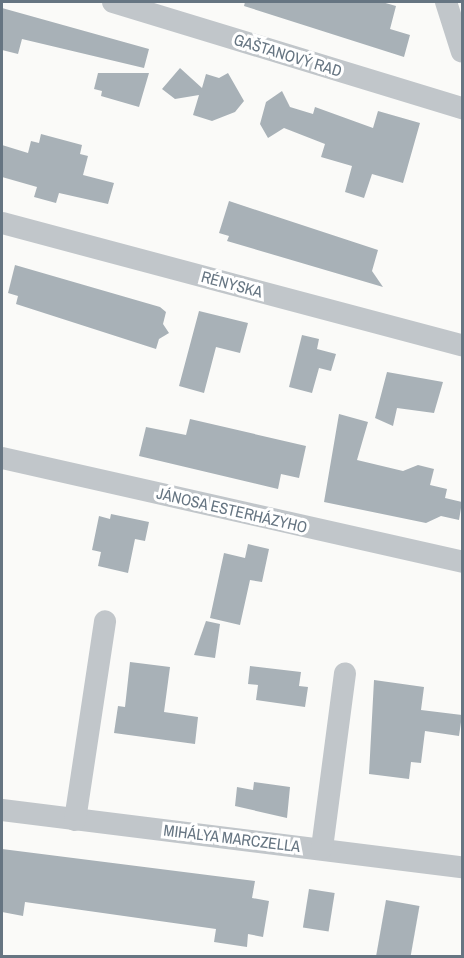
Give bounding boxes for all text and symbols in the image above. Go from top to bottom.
street label: GAŠTANOVÝ RAD [232,29,344,81]
street label: RÉNYSKA [199,267,265,301]
street label: JÁNOSA ESTERHÁZYHO [155,483,309,537]
street label: MIHÁLYA MARCZELLA [162,820,302,856]

